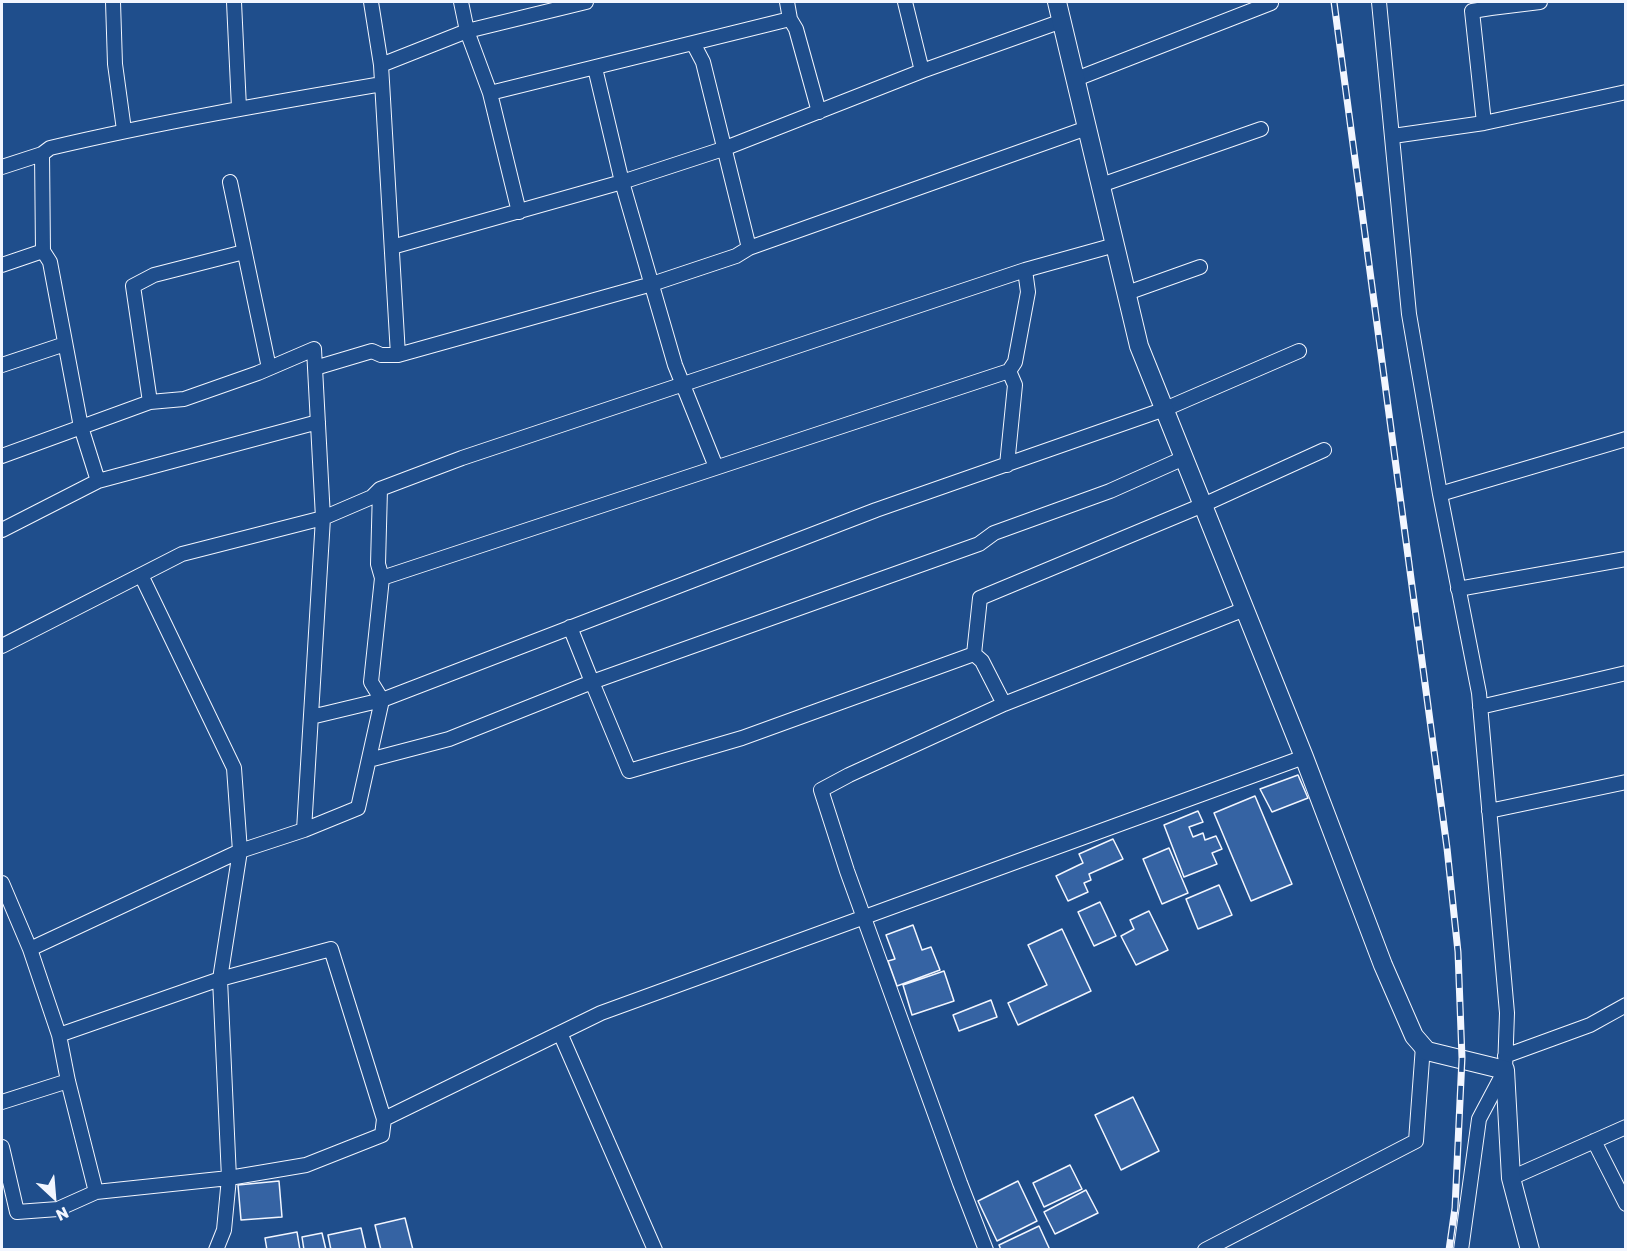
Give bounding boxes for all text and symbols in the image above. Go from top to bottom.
north arrow [24,1167,84,1227]
text: N [53,1203,71,1225]

